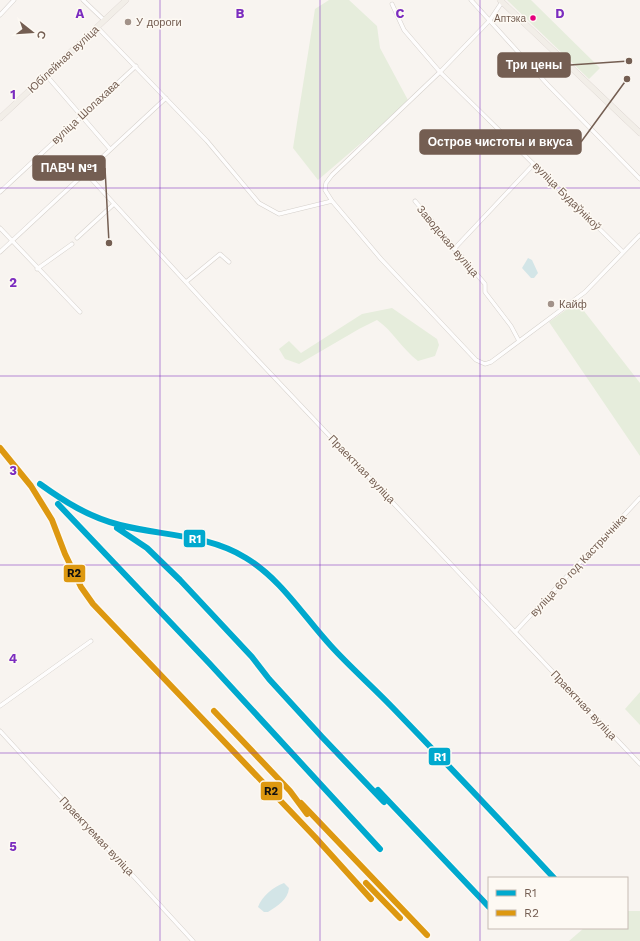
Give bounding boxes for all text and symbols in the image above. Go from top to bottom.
text: A [76,6,85,21]
text: B [236,6,245,21]
text: C [396,6,405,21]
text: D [555,6,565,21]
north arrow [12,12,52,52]
place label: Аптэка [494,13,526,24]
marker: Аптэка [528,13,538,23]
place label: У дороги [136,16,182,29]
marker: У дороги [123,17,133,27]
street label: Юбілейная вуліца [25,22,102,96]
text: С [34,29,48,41]
callout: Три цены [498,53,570,77]
text: Три цены [506,58,562,72]
street label: вуліца Шолахава [49,77,122,147]
text: 1 [10,87,16,102]
callout: Остров чистоты и вкуса [420,130,581,154]
text: Остров чистоты и вкуса [428,135,573,149]
callout: ПАВЧ №1 [33,156,105,180]
street label: вуліца Будаўнікоў [530,160,604,234]
text: ПАВЧ №1 [41,161,97,175]
street label: Заводская вуліца [414,203,482,280]
text: 2 [9,275,17,290]
place label: Кайф [559,298,587,311]
marker: Кайф [546,299,556,309]
street label: Праектная вуліца [326,432,398,507]
text: 3 [9,463,17,478]
street label: вуліца 60 год Кастрычніка [527,511,630,619]
line badge: R1 [183,529,206,548]
text: R1 [189,533,201,546]
line badge: R2 [63,564,86,583]
text: R2 [67,567,82,580]
text: 4 [9,651,18,666]
street label: Праектная вуліца [548,668,620,743]
line badge: R1 [428,747,451,766]
text: R1 [434,751,446,764]
line badge: R2 [260,781,283,801]
text: R2 [264,785,279,798]
street label: Праектуемая вуліца [57,794,137,879]
text: 5 [9,839,17,854]
legend [488,877,628,929]
text: R1 [524,886,537,900]
text: R2 [524,906,539,920]

